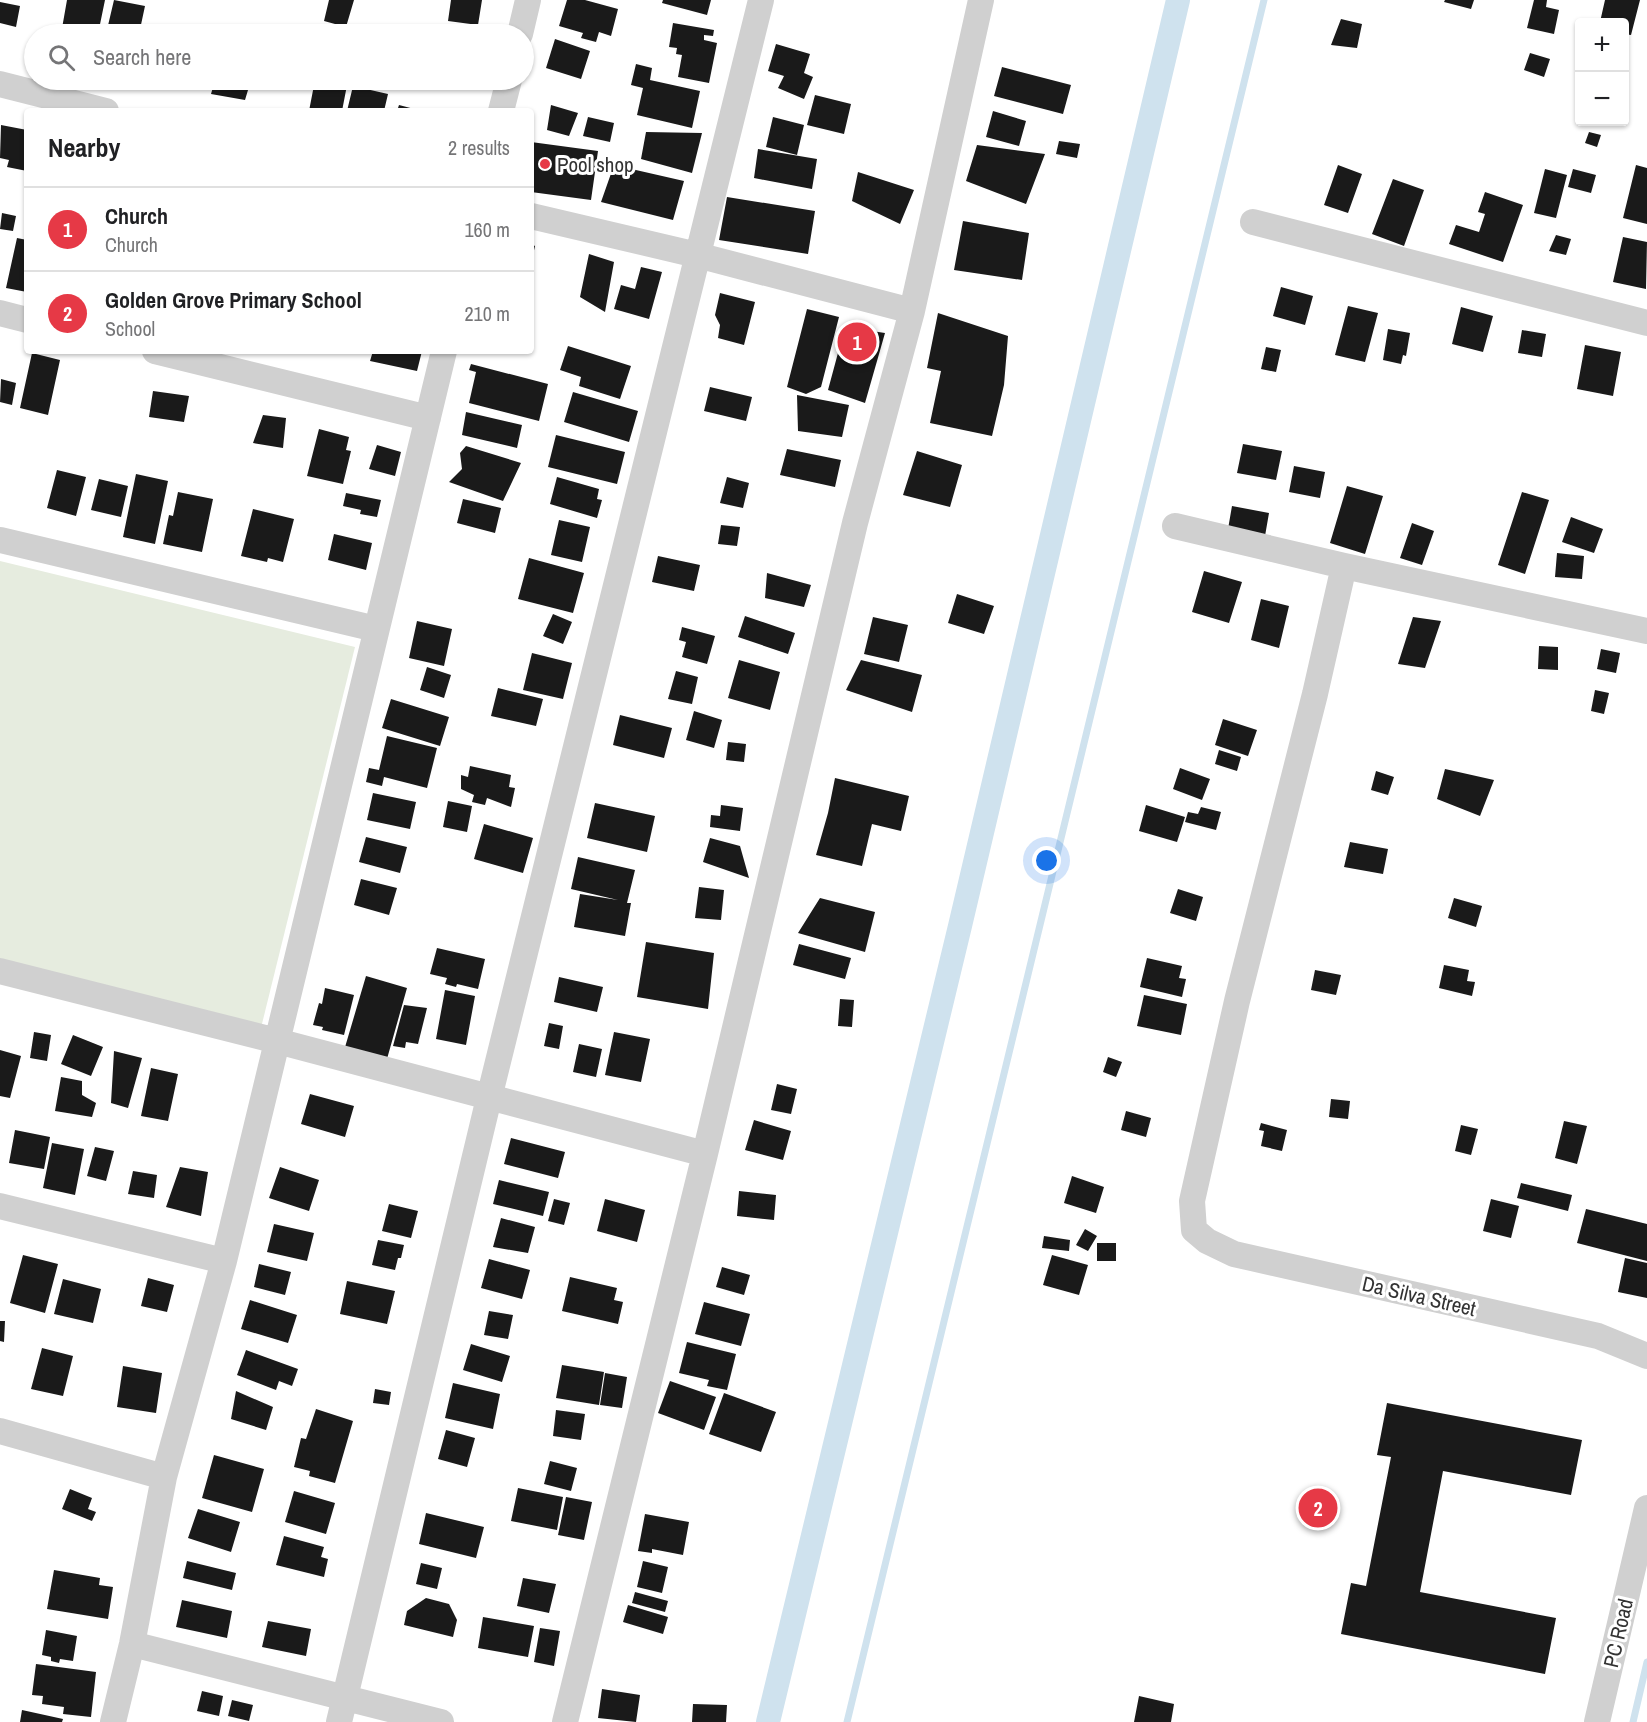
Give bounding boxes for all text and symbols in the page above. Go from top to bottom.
map controls [1575,18,1629,126]
button: + [1575,18,1629,72]
search box [24,24,534,90]
icon: search [45,41,78,74]
text: Search here [93,42,191,72]
button: − [1575,72,1629,126]
text: Nearby [48,130,120,165]
text: 2 results [448,134,510,161]
place label: Pool shop [557,150,634,179]
marker: Pool shop [538,157,552,171]
text: Church [105,201,168,231]
text: 1 [63,216,72,243]
text: 160 m [464,216,510,243]
text: Church [105,231,158,258]
text: Golden Grove Primary School [105,285,362,315]
text: 2 [63,300,72,327]
text: 210 m [464,300,510,327]
text: School [105,315,155,342]
pin: 1 [838,320,876,364]
your location [1032,846,1061,875]
street label: Da Silva Street [1359,1269,1479,1323]
pin: 2 [1298,1486,1338,1530]
street label: PC Road [1596,1596,1640,1670]

